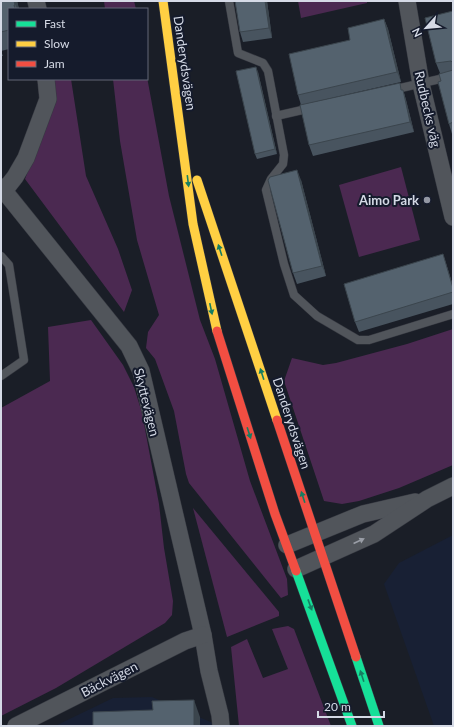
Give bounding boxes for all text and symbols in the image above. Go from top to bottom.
legend [8,8,148,80]
north arrow [406,8,446,48]
street label: Danderydsvägen [170,15,200,111]
text: Fast [44,16,66,31]
text: N [409,26,424,39]
text: Slow [44,36,70,51]
text: Jam [44,56,65,71]
street label: Rudbecks väg [411,69,445,149]
one-way arrow [184,175,191,188]
place label: Aimo Park [358,192,419,208]
marker: Aimo Park [422,195,432,205]
one-way arrow [217,244,223,256]
one-way arrow [208,303,214,315]
street label: Skyttevägen [131,366,163,438]
one-way arrow [258,367,264,379]
street label: Danderydsvägen [270,375,314,471]
one-way arrow [246,428,252,440]
one-way arrow [300,491,306,503]
one-way arrow [353,538,364,544]
one-way arrow [307,600,313,612]
street label: Bäckvägen [78,658,140,700]
one-way arrow [359,669,365,681]
scale bar [318,693,384,719]
text: 20 m [324,699,351,714]

